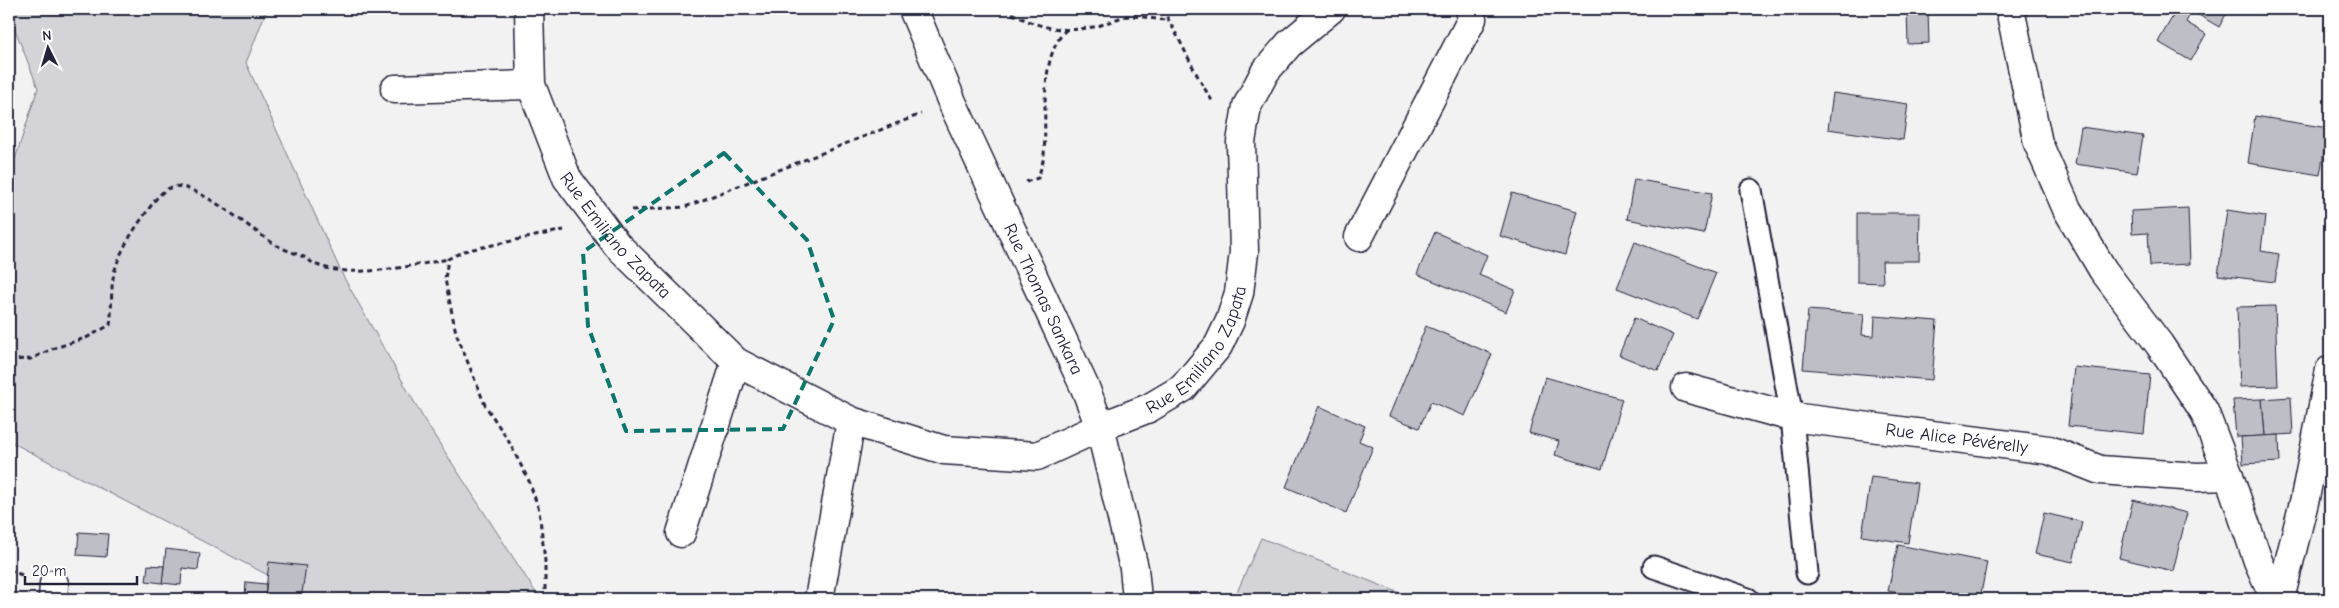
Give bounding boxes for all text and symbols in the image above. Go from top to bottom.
north arrow [22,22,72,72]
text: N [42,27,52,44]
street label: Rue Emiliano Zapata [556,168,676,303]
street label: Rue Thomas Sankara [999,220,1088,378]
street label: Rue Emiliano Zapata [1142,285,1250,418]
street label: Rue Alice Pévérelly [1884,419,2030,458]
scale bar [25,553,138,585]
text: 20 m [32,562,66,580]

